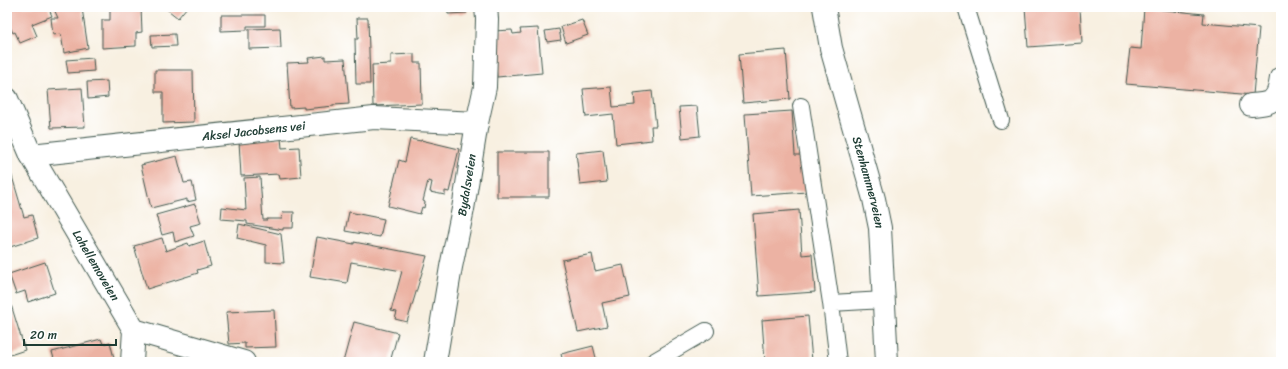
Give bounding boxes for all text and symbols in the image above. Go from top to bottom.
street label: Aksel Jacobsens vei [200,114,307,148]
street label: Stenhammerveien [846,134,891,231]
street label: Bydalsveien [451,152,483,218]
street label: Lahellemoveien [66,225,126,306]
scale bar [24,321,116,347]
text: 20 m [30,324,57,346]

